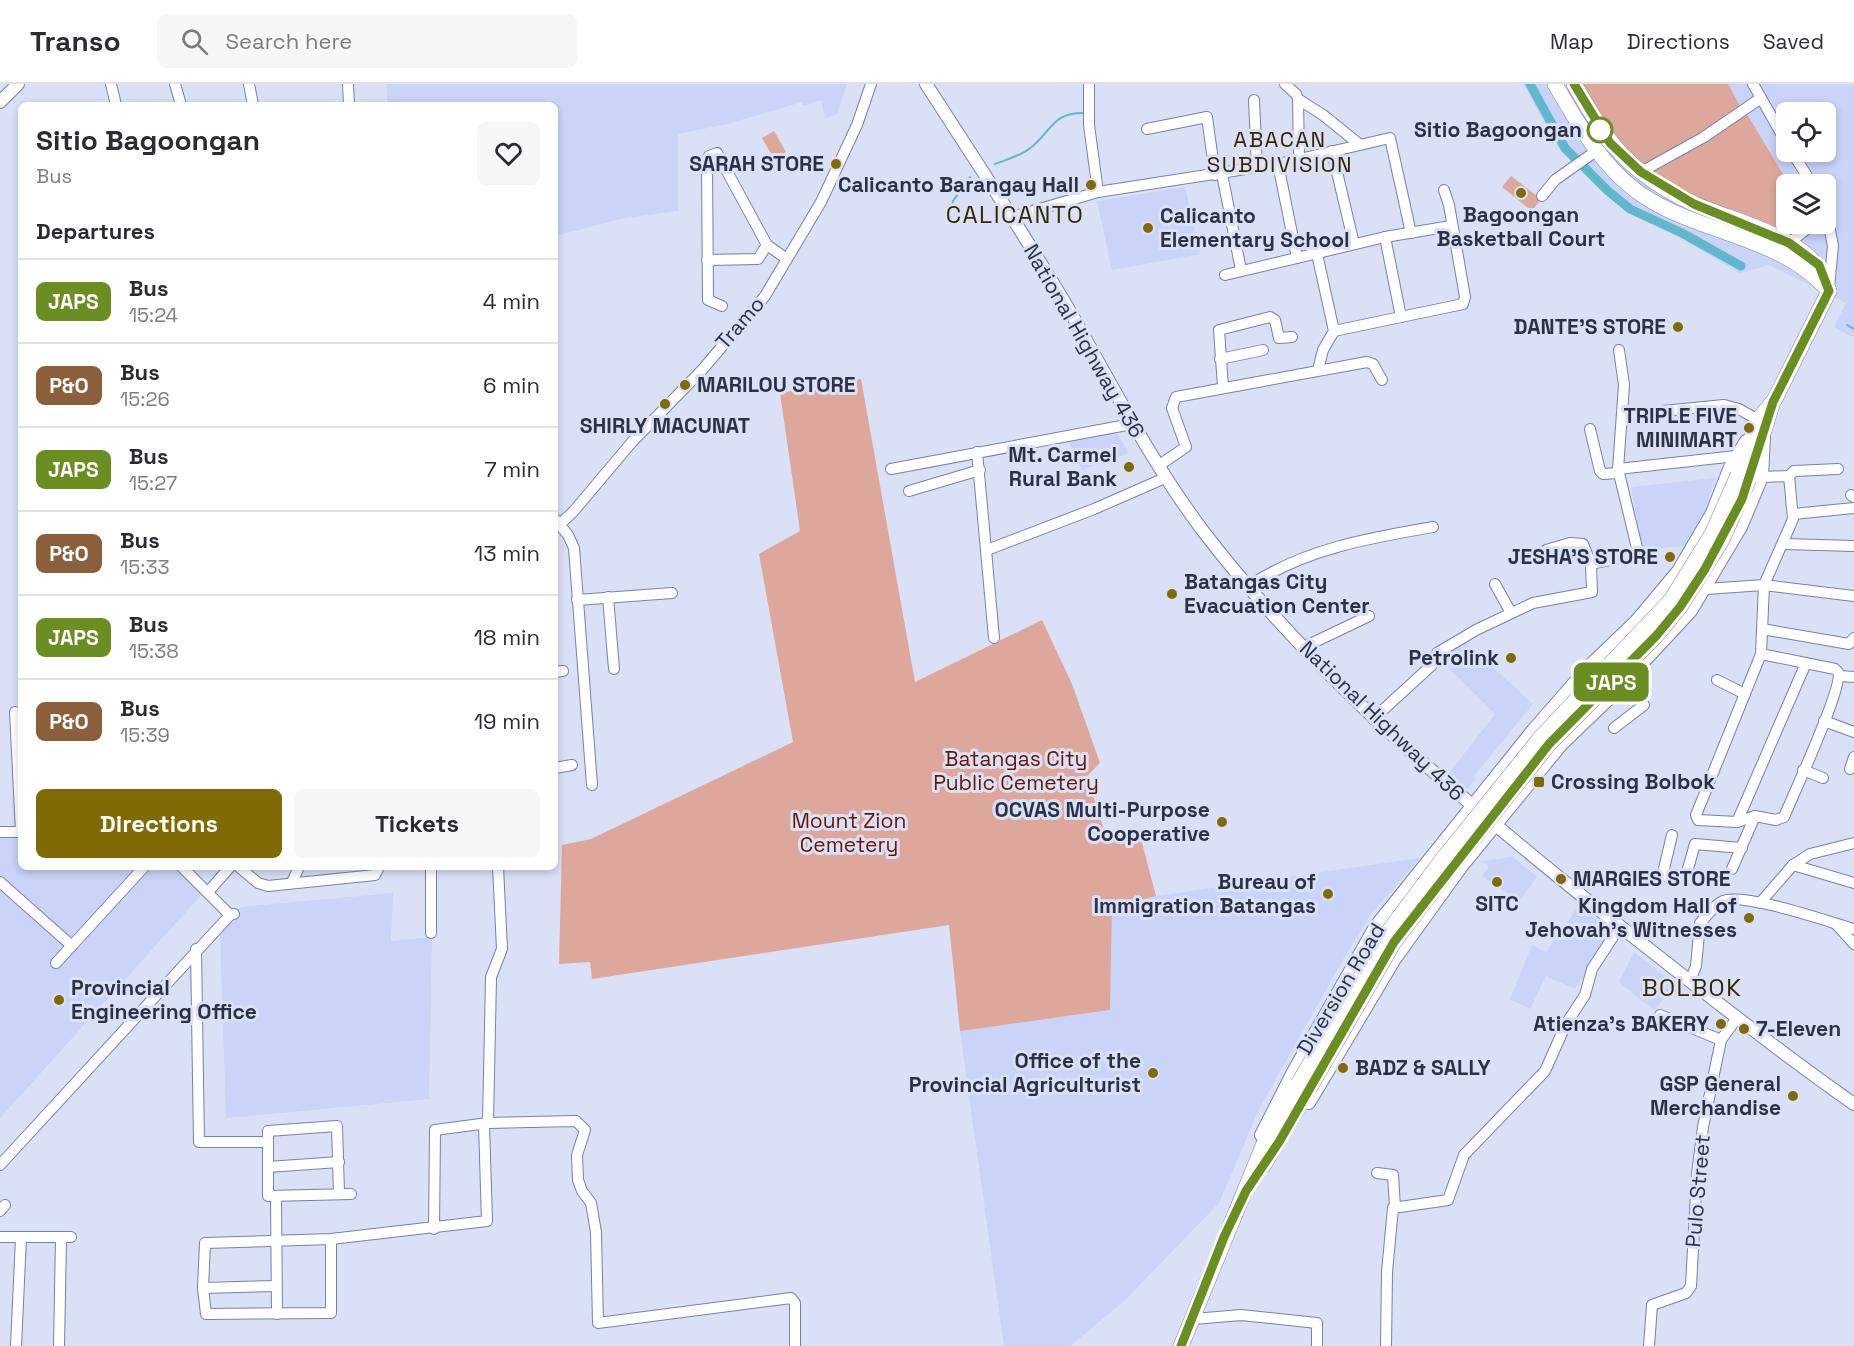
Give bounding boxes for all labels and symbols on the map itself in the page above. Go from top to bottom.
place label: Sitio Bagoongan [1414,116,1582,143]
marker: Sitio Bagoongan [1587,117,1613,143]
district label: ABACAN SUBDIVISION [1207,125,1353,178]
place label: SARAH STORE [689,150,824,177]
marker: SARAH STORE [829,157,843,171]
place label: Calicanto Barangay Hall [838,171,1079,198]
marker: Calicanto Barangay Hall [1084,178,1098,192]
marker: Bagoongan Basketball Court [1514,186,1528,200]
district label: CALICANTO [946,199,1084,230]
place label: Bagoongan Basketball Court [1437,201,1605,252]
place label: Calicanto Elementary School [1160,202,1350,253]
marker: Calicanto Elementary School [1141,221,1155,235]
street label: National Highway 436 [1018,239,1151,442]
street label: Tramo [709,291,770,355]
place label: DANTE'S STORE [1513,313,1666,340]
marker: DANTE'S STORE [1671,320,1685,334]
place label: MARILOU STORE [697,371,855,398]
marker: MARILOU STORE [678,378,692,392]
marker: SHIRLY MACUNAT [658,397,672,411]
place label: TRIPLE FIVE MINIMART [1623,402,1737,453]
place label: SHIRLY MACUNAT [580,412,750,439]
marker: TRIPLE FIVE MINIMART [1742,421,1756,435]
place label: Mt. Carmel Rural Bank [1008,441,1117,492]
marker: Mt. Carmel Rural Bank [1122,460,1136,474]
place label: JESHA'S STORE [1508,543,1658,570]
marker: JESHA'S STORE [1663,550,1677,564]
place label: Batangas City Evacuation Center [1184,568,1370,619]
marker: Batangas City Evacuation Center [1165,587,1179,601]
street label: National Highway 436 [1294,635,1471,806]
place label: Petrolink [1408,644,1499,671]
marker: Petrolink [1504,651,1518,665]
line badge: JAPS [1569,662,1653,702]
park label: Batangas City Public Cemetery [933,745,1099,796]
place label: Crossing Bolbok [1551,768,1715,795]
marker: Crossing Bolbok [1532,775,1546,789]
place label: OCVAS Multi-Purpose Cooperative [994,796,1210,847]
park label: Mount Zion Cemetery [792,807,906,858]
marker: OCVAS Multi-Purpose Cooperative [1215,815,1229,829]
place label: MARGIES STORE [1573,865,1730,892]
place label: Bureau of Immigration Batangas [1093,868,1316,919]
marker: MARGIES STORE [1554,872,1568,886]
marker: SITC [1490,875,1504,889]
marker: Bureau of Immigration Batangas [1321,887,1335,901]
place label: SITC [1475,890,1519,917]
place label: Kingdom Hall of Jehovah's Witnesses [1525,892,1737,943]
marker: Kingdom Hall of Jehovah's Witnesses [1742,911,1756,925]
street label: Diversion Road [1291,918,1391,1060]
district label: BOLBOK [1642,972,1742,1003]
place label: Provincial Engineering Office [71,974,257,1025]
marker: Provincial Engineering Office [52,993,66,1007]
place label: Atienza's BAKERY [1533,1010,1709,1037]
place label: 7-Eleven [1756,1015,1841,1042]
marker: Atienza's BAKERY [1714,1017,1728,1031]
marker: 7-Eleven [1737,1022,1751,1036]
place label: Office of the Provincial Agriculturist [909,1047,1141,1098]
place label: BADZ & SALLY [1355,1054,1491,1081]
marker: BADZ & SALLY [1336,1061,1350,1075]
marker: Office of the Provincial Agriculturist [1146,1066,1160,1080]
place label: GSP General Merchandise [1650,1070,1781,1121]
marker: GSP General Merchandise [1786,1089,1800,1103]
street label: Pulo Street [1679,1133,1716,1249]

